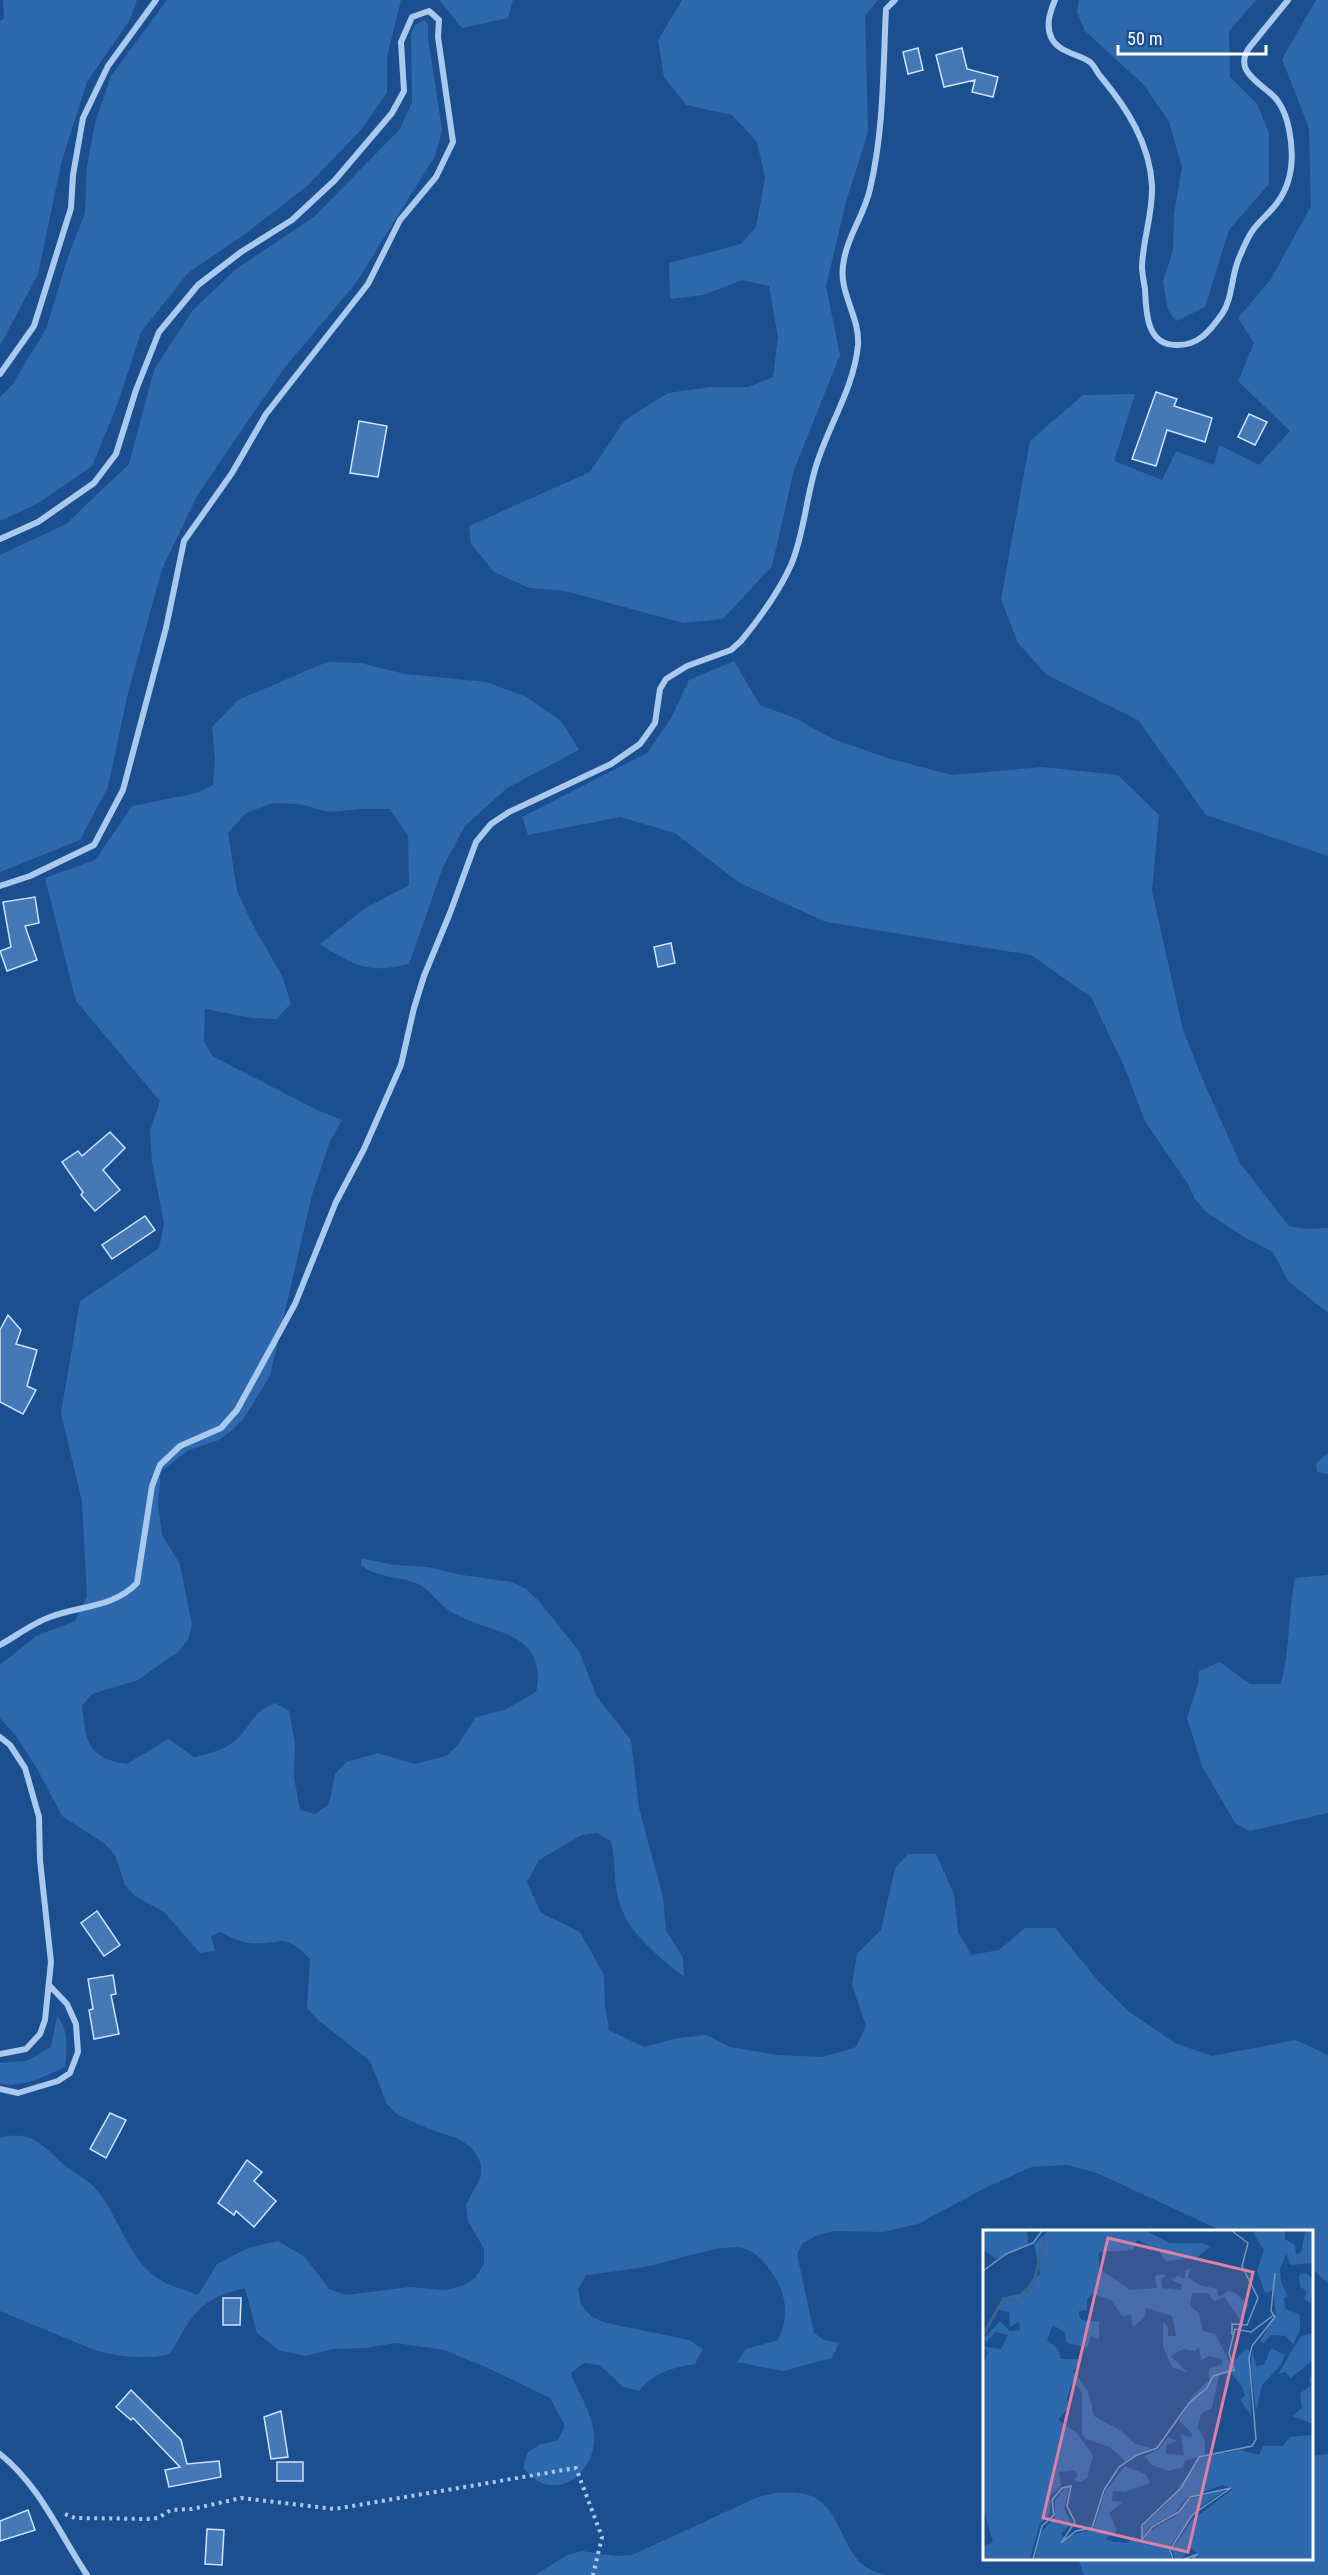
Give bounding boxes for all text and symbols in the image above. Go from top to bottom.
scale bar [1118,18,1266,56]
text: 50 m [1127,28,1162,49]
inset map [983,2230,1313,2560]

